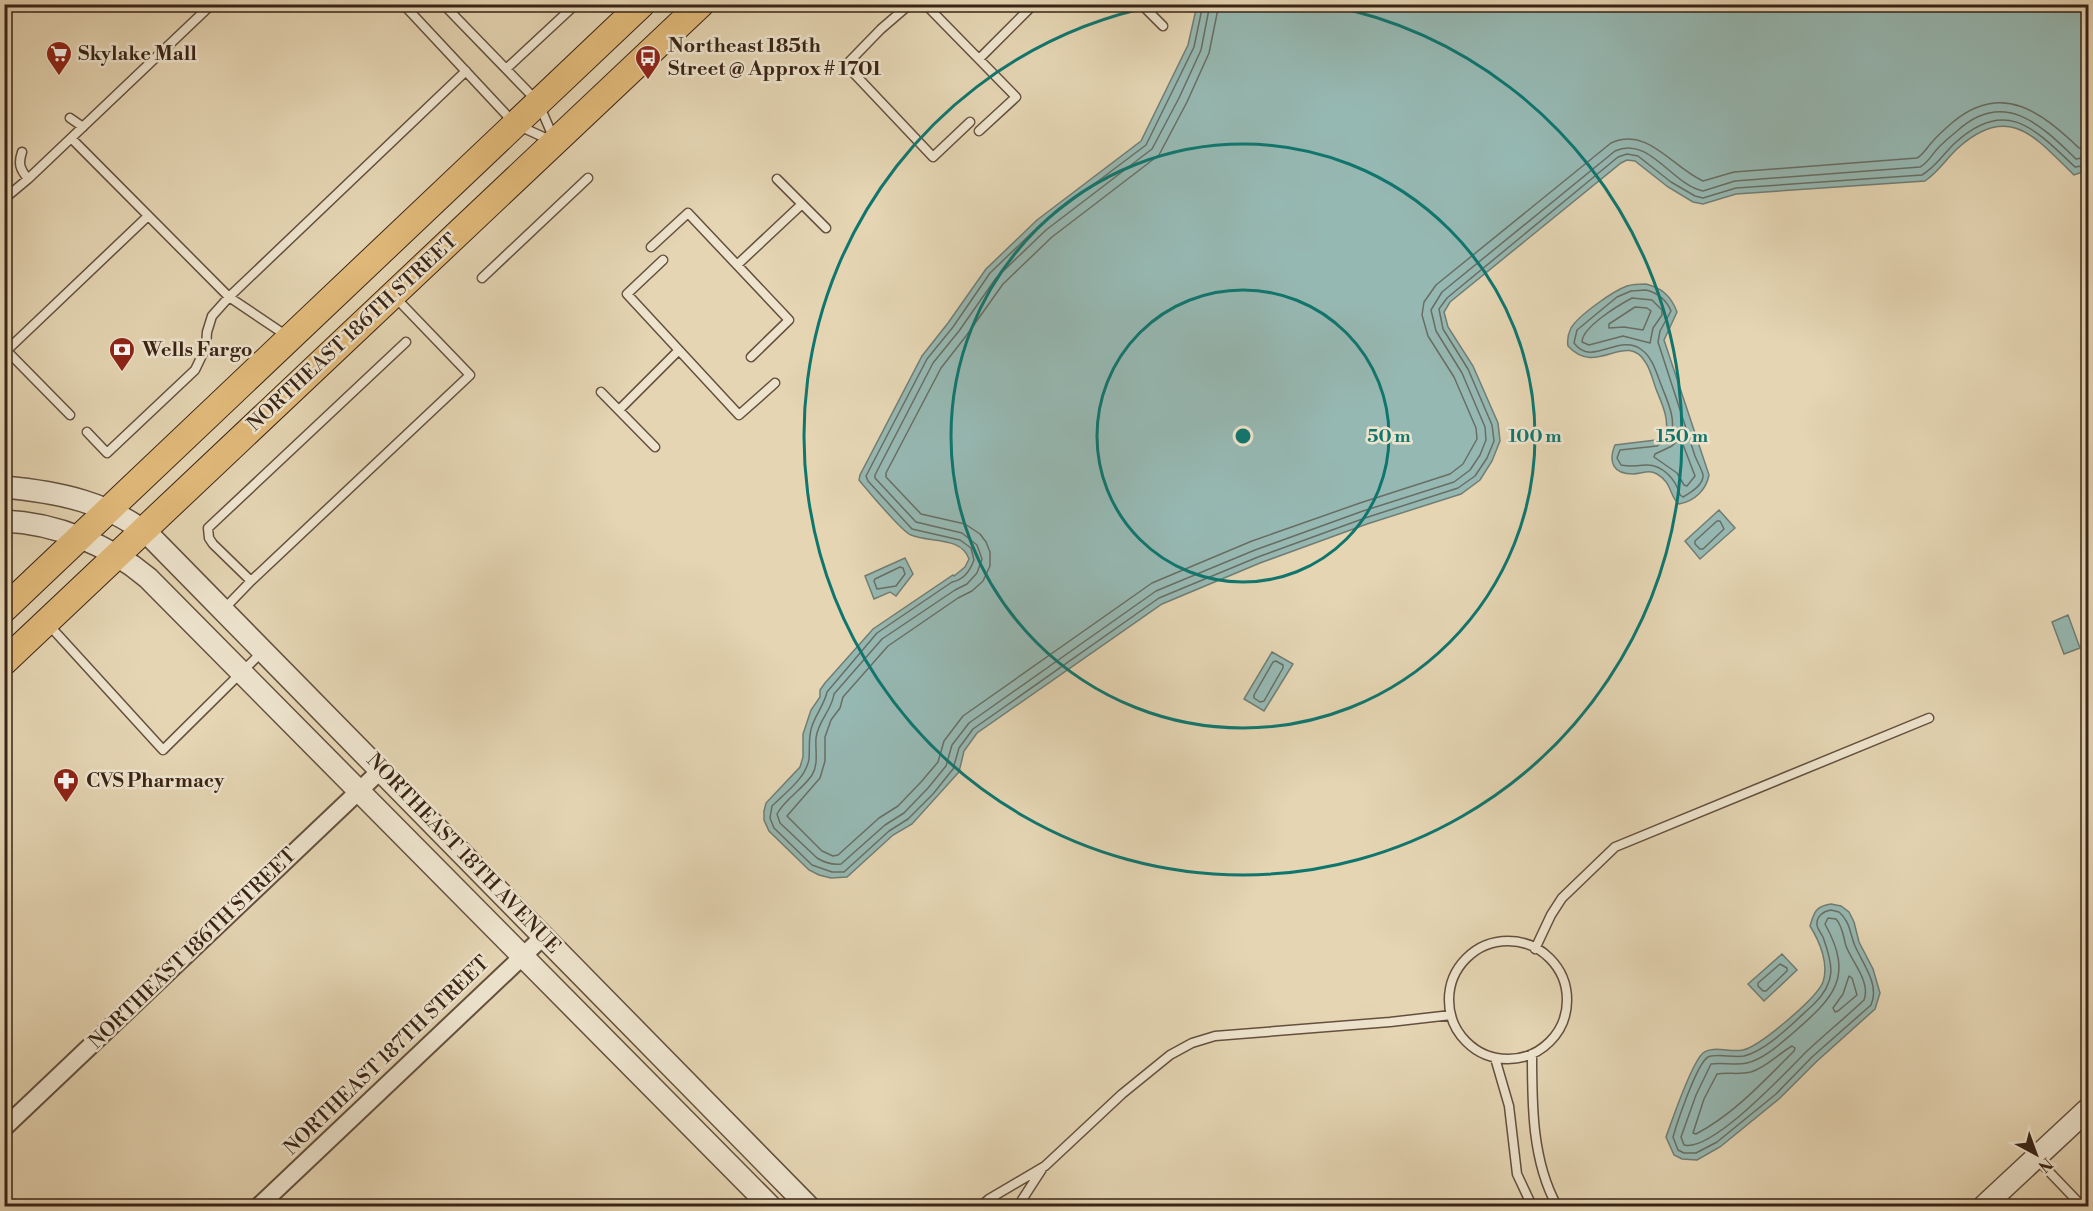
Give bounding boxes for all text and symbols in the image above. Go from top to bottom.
place label: Northeast 185th Street @ Approx # 1701 [668,34,882,82]
supermarket icon: Skylake Mall [44,39,74,77]
place label: Skylake Mall [78,42,197,67]
bus stop icon: Northeast 185th Street @ Approx # 1701 [633,43,663,81]
street label: NORTHEAST 186TH STREET [243,229,463,437]
bank icon: Wells Fargo [107,335,137,373]
place label: Wells Fargo [141,338,253,363]
text: 50 m [1367,425,1411,448]
text: 100 m [1508,425,1562,448]
text: 150 m [1656,425,1709,448]
centre of rings [1233,426,1253,446]
street label: NORTHEAST 18TH AVENUE [361,749,565,959]
pharmacy icon: CVS Pharmacy [51,766,81,804]
place label: CVS Pharmacy [86,769,225,794]
street label: NORTHEAST 186TH STREET [84,843,302,1055]
street label: NORTHEAST 187TH STREET [279,951,495,1161]
north arrow [2006,1124,2066,1184]
text: N [2034,1153,2057,1176]

